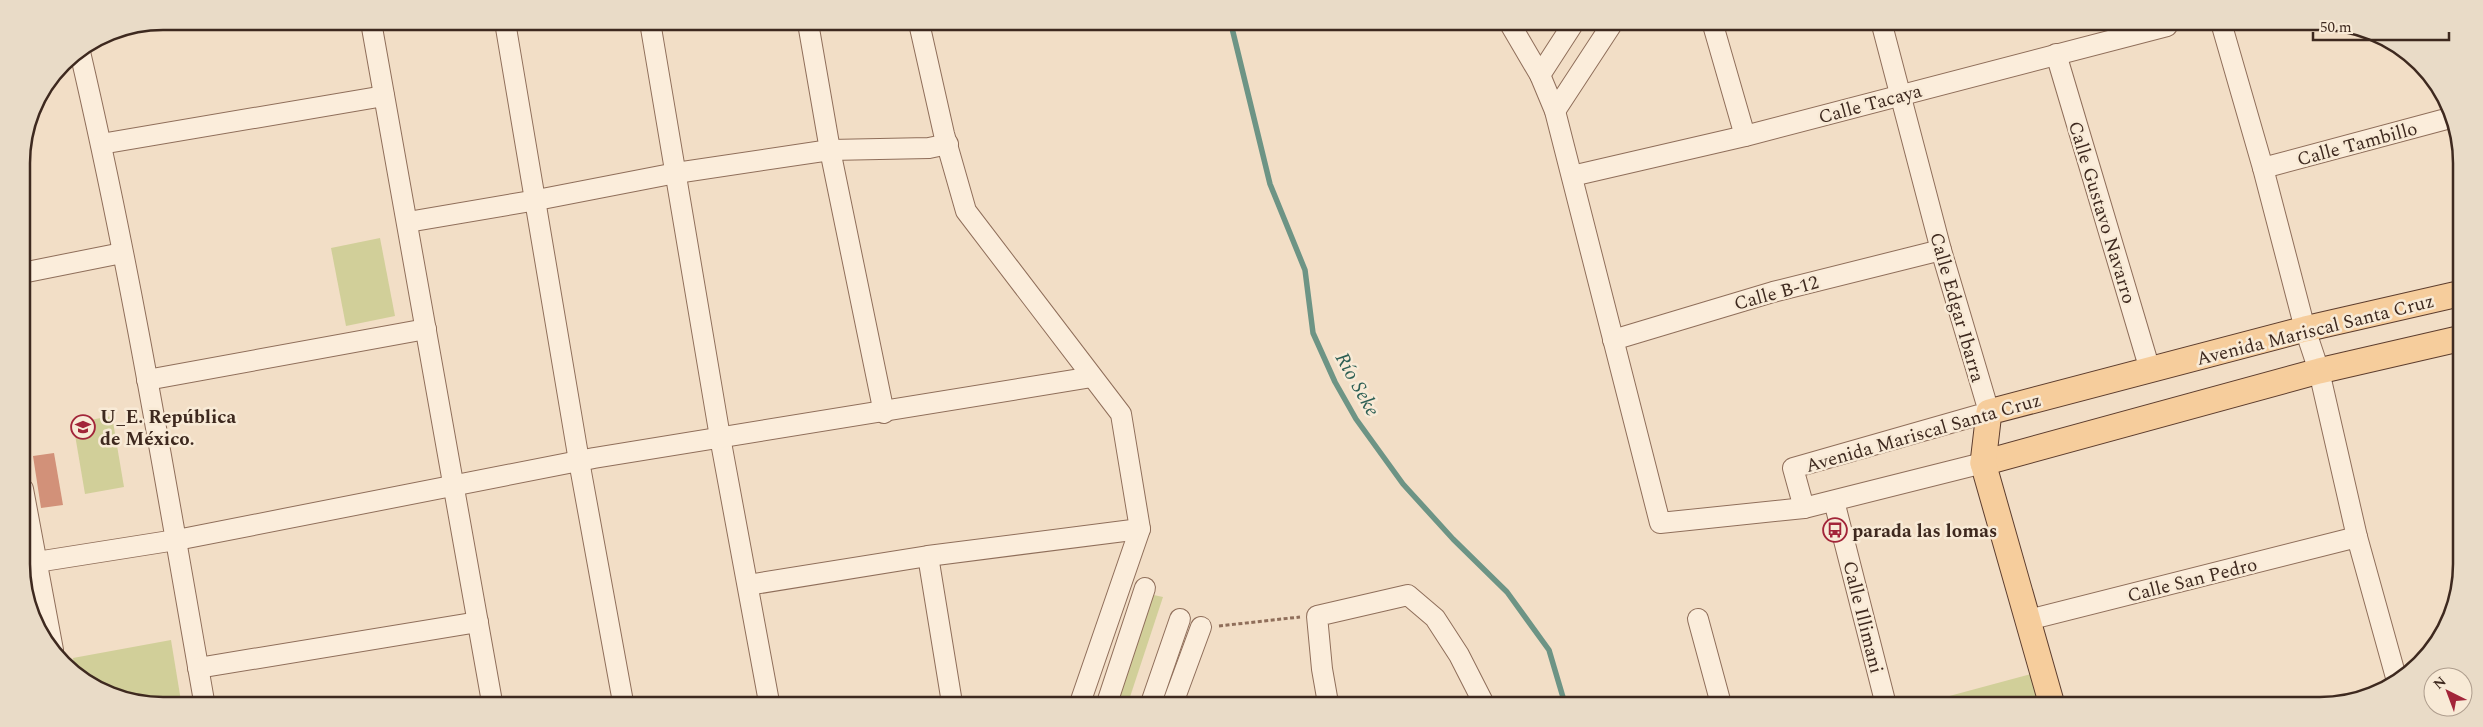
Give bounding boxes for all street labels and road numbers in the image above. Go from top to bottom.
street label: Calle Tacaya [1815,77,1926,132]
street label: Calle Tambillo [2294,114,2421,174]
street label: Calle Gustavo Navarro [2060,118,2143,307]
street label: Calle Edgar Ibarra [1921,229,1992,387]
street label: Calle B-12 [1731,268,1822,319]
street label: Avenida Mariscal Santa Cruz [2193,287,2437,374]
street label: Avenida Mariscal Santa Cruz [1802,386,2045,481]
street label: Calle San Pedro [2124,550,2260,611]
street label: Calle Illimani [1835,558,1891,677]

